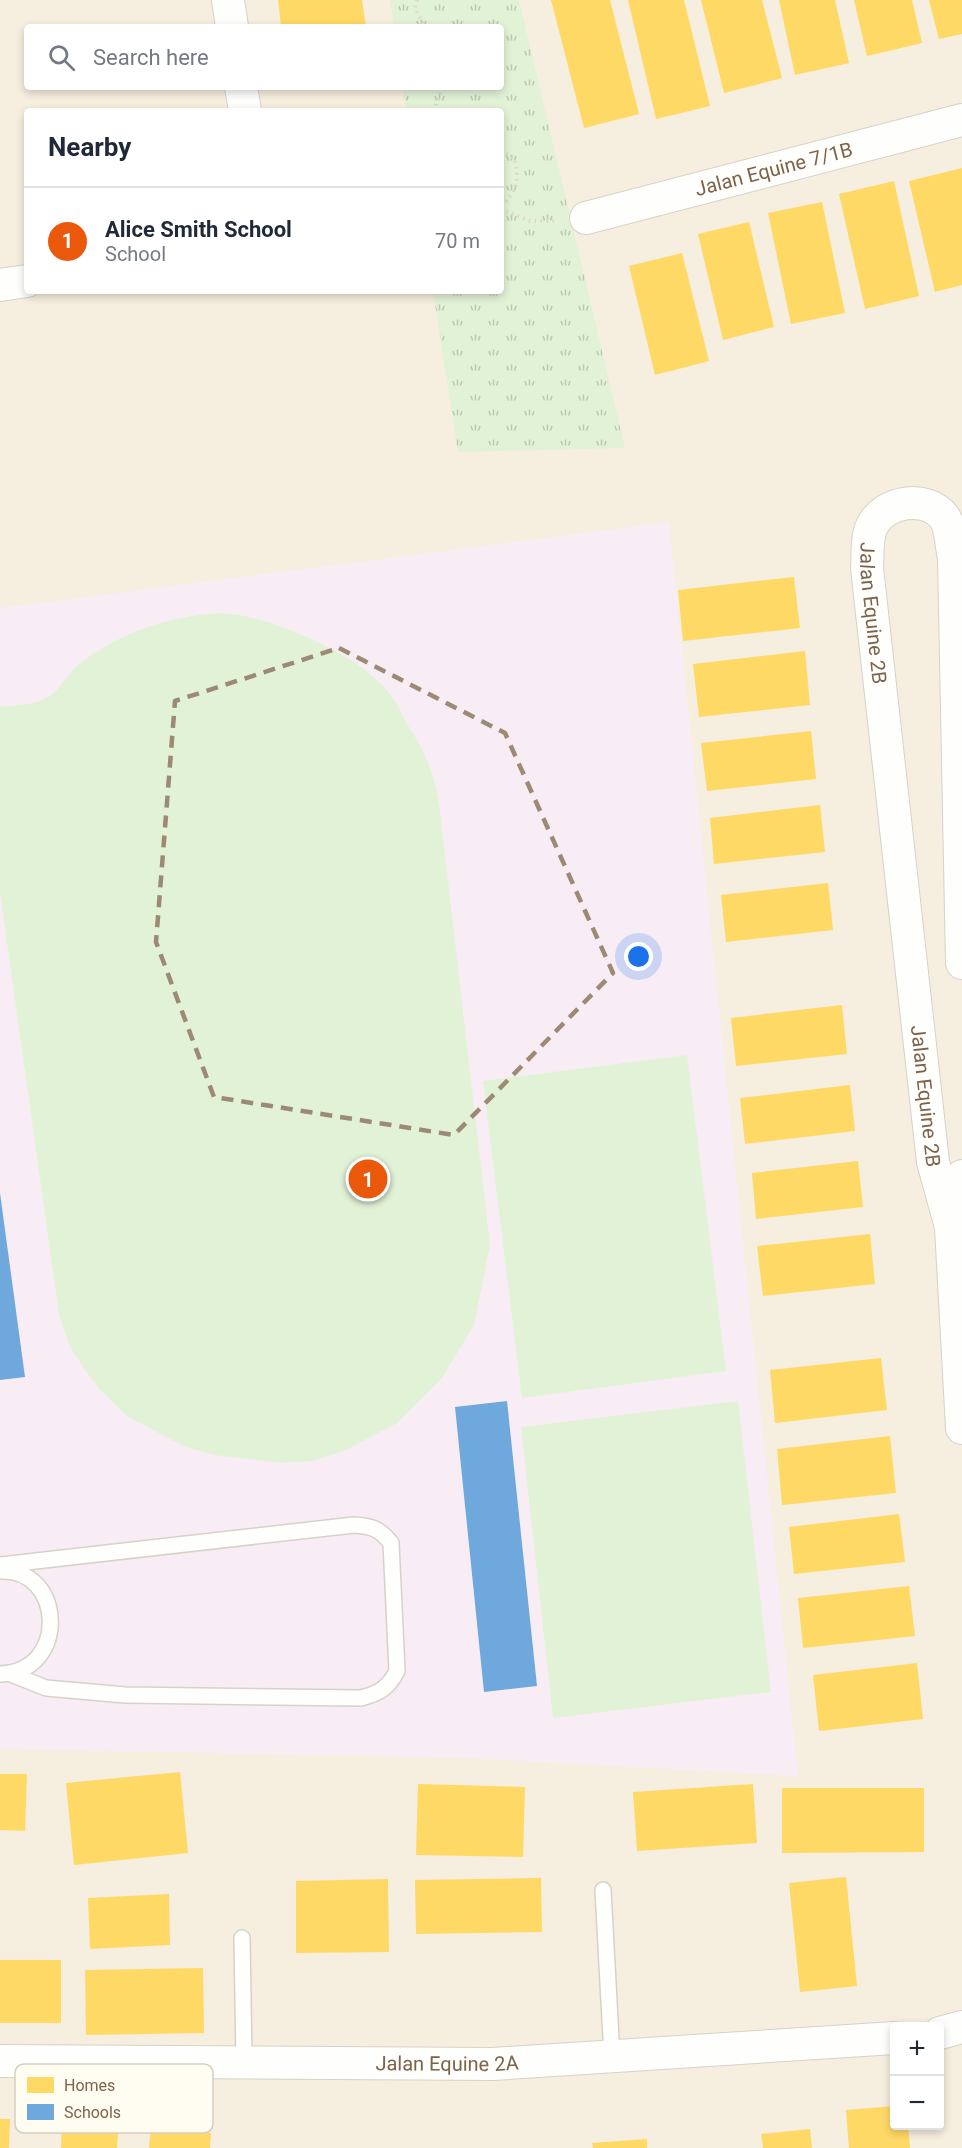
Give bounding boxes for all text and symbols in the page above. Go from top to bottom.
search box [24,24,504,90]
icon: search [45,41,78,74]
text: Search here [93,45,209,70]
text: Nearby [48,132,131,162]
street label: Jalan Equine 7/1B [692,137,855,201]
text: Alice Smith School [105,217,292,242]
text: 1 [62,229,73,253]
text: 70 m [435,229,480,253]
text: School [105,242,166,266]
street label: Jalan Equine 2B [855,542,892,685]
your location [624,942,653,971]
street label: Jalan Equine 2B [906,1024,945,1168]
pin: 1 [348,1156,388,1202]
map controls [890,2022,944,2130]
button: + [890,2022,944,2076]
street label: Jalan Equine 2A [375,2050,519,2076]
legend [15,2064,213,2133]
text: Homes [64,2076,115,2095]
button: − [890,2076,944,2130]
text: Schools [64,2103,121,2122]

